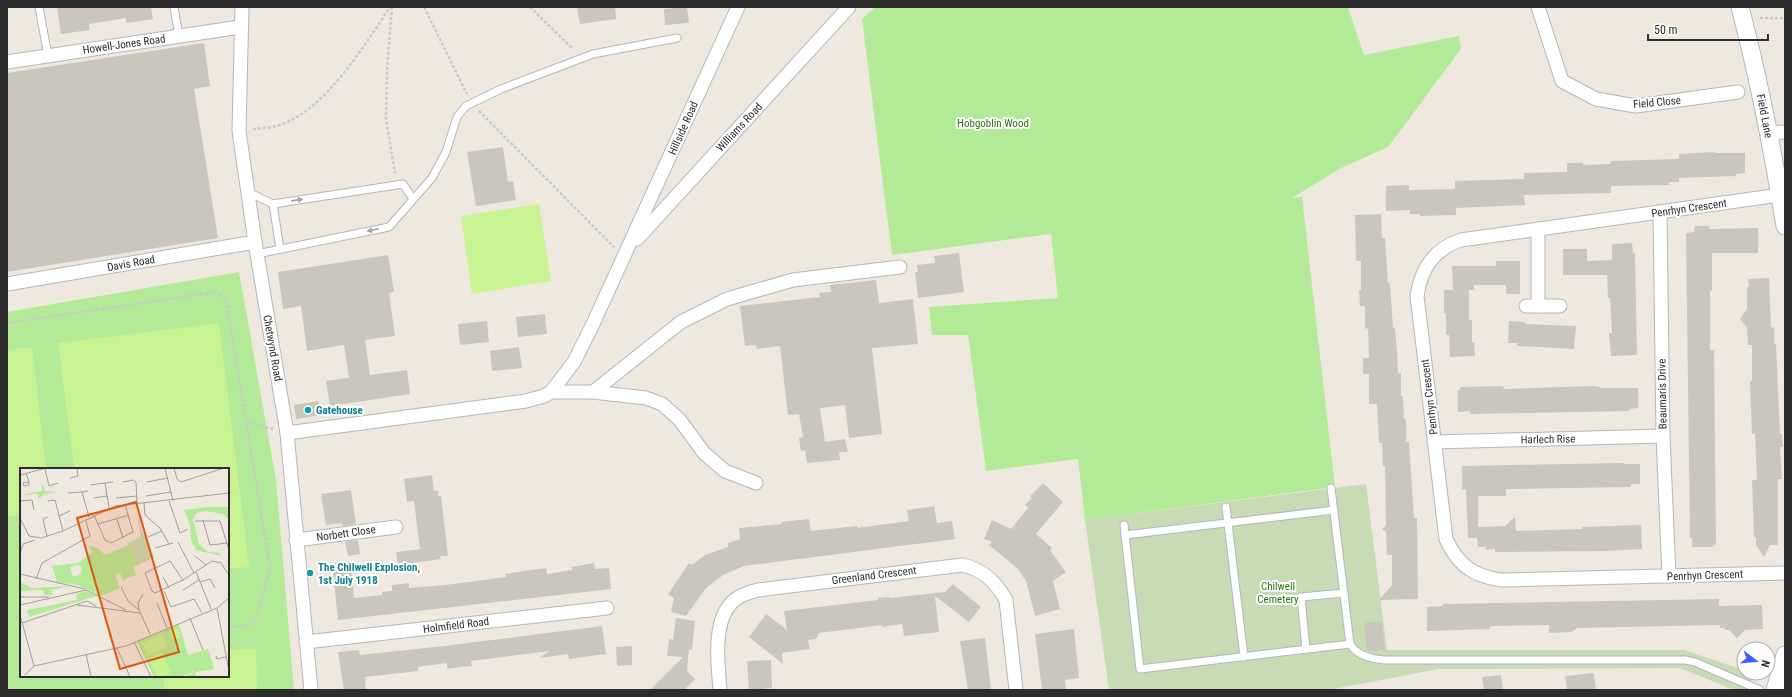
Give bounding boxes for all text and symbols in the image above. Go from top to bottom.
scale bar [1648,16,1768,42]
text: 50 m [1654,23,1678,37]
street label: Howell-Jones Road [82,32,166,57]
street label: Field Lane [1754,93,1775,139]
street label: Field Close [1633,94,1681,111]
street label: Hillside Road [666,99,701,157]
street label: Williams Road [714,100,765,154]
park label: Hobgoblin Wood [957,117,1029,130]
one-way arrow [291,197,303,203]
street label: Penrhyn Crescent [1650,197,1728,220]
one-way arrow [367,228,379,234]
street label: Davis Road [106,253,156,274]
street label: Chetwynd Road [260,314,285,382]
street label: Penrhyn Crescent [1418,358,1441,435]
street label: Beaumaris Drive [1655,359,1670,429]
place label: Gatehouse [316,404,363,417]
marker: Gatehouse [303,405,313,415]
street label: Harlech Rise [1521,433,1575,446]
inset map [20,468,229,677]
street label: Norbett Close [316,523,377,544]
place label: The Chilwell Explosion, 1st July 1918 [318,561,420,587]
street label: Greenland Crescent [831,564,917,587]
marker: The Chilwell Explosion, 1st July 1918 [305,568,315,578]
street label: Penrhyn Crescent [1667,568,1743,583]
park label: Chilwell Cemetery [1257,580,1299,606]
street label: Holmfield Road [422,615,490,636]
north arrow [1736,641,1776,681]
text: N [1758,659,1772,669]

